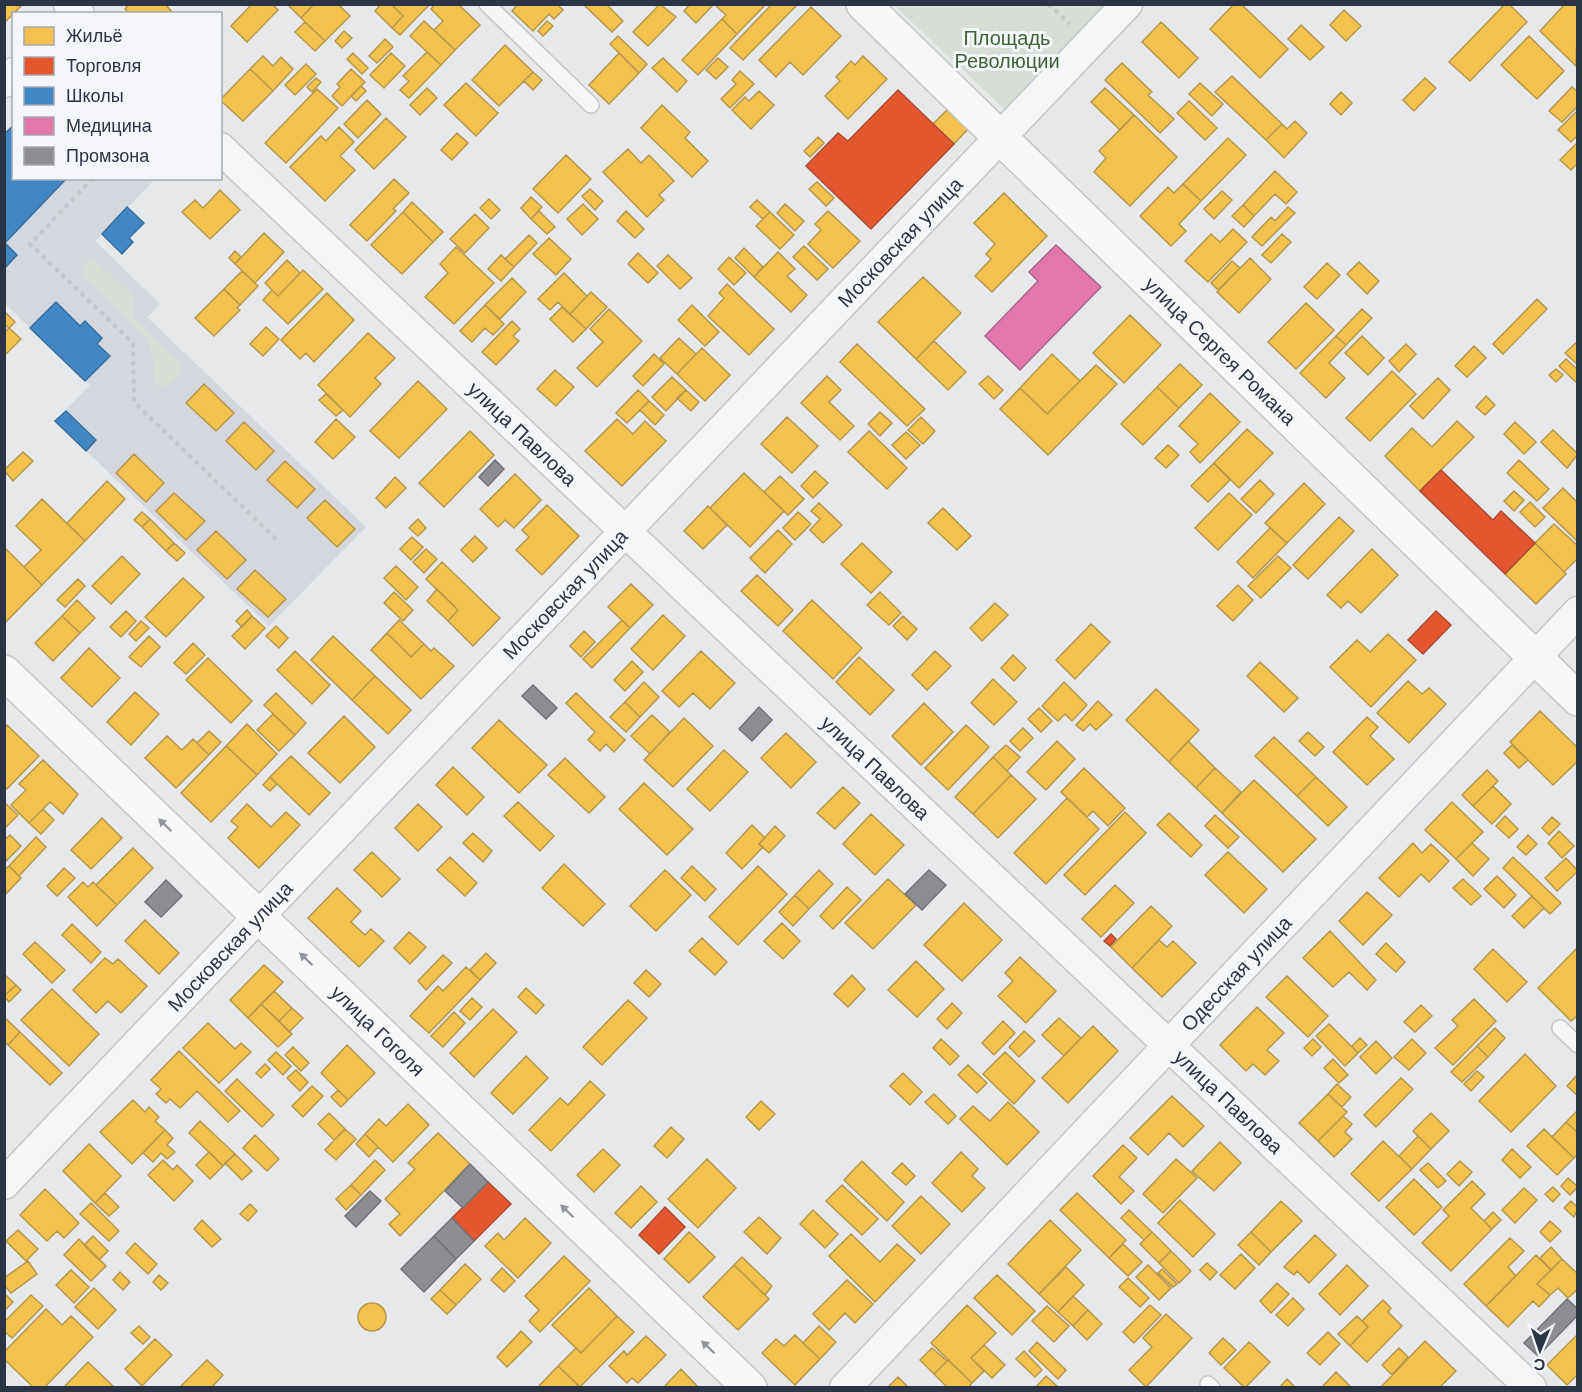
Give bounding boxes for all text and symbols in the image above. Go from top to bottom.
legend [12,12,222,180]
text: Жильё [66,26,123,46]
park label: Площадь Революции [954,27,1060,72]
text: Торговля [66,56,141,76]
text: Школы [66,86,124,106]
text: Медицина [66,116,153,136]
text: Промзона [66,146,150,166]
street label: Московская улица [834,172,967,312]
street label: улица Сергея Романа [1140,273,1301,430]
street label: улица Павлова [464,377,582,491]
street label: Московская улица [499,524,632,664]
street label: улица Павлова [817,711,935,825]
one-way arrow [158,818,173,832]
street label: Московская улица [163,877,297,1016]
street label: Одесская улица [1177,911,1296,1036]
one-way arrow [300,953,314,967]
street label: улица Гоголя [326,981,429,1081]
street label: улица Павлова [1170,1045,1288,1159]
one-way arrow [561,1205,575,1219]
north arrow [1510,1320,1570,1380]
one-way arrow [700,1340,715,1354]
text: С [1533,1356,1546,1373]

